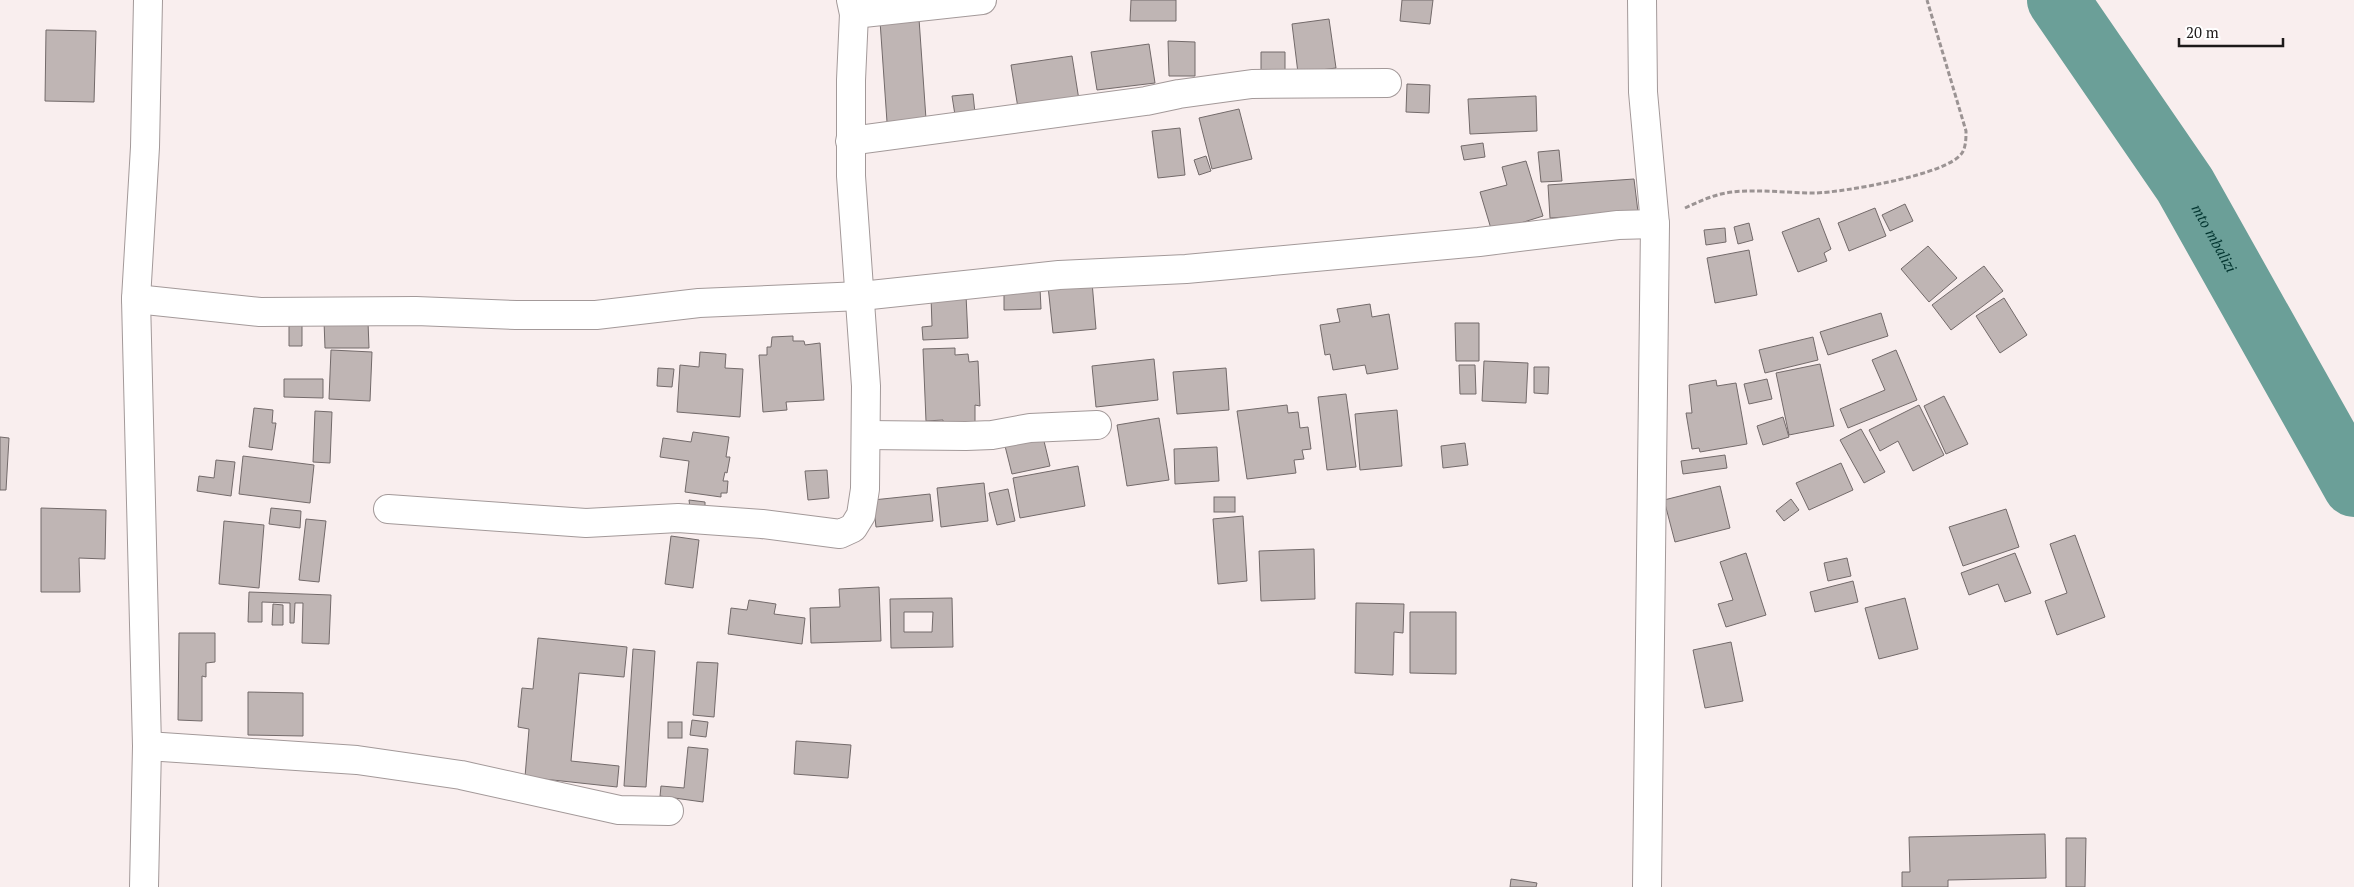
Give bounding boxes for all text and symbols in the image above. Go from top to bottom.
scale bar [2179,15,2283,47]
text: 20 m [2186,22,2219,42]
water label: mto mbalizi [2188,200,2242,276]

